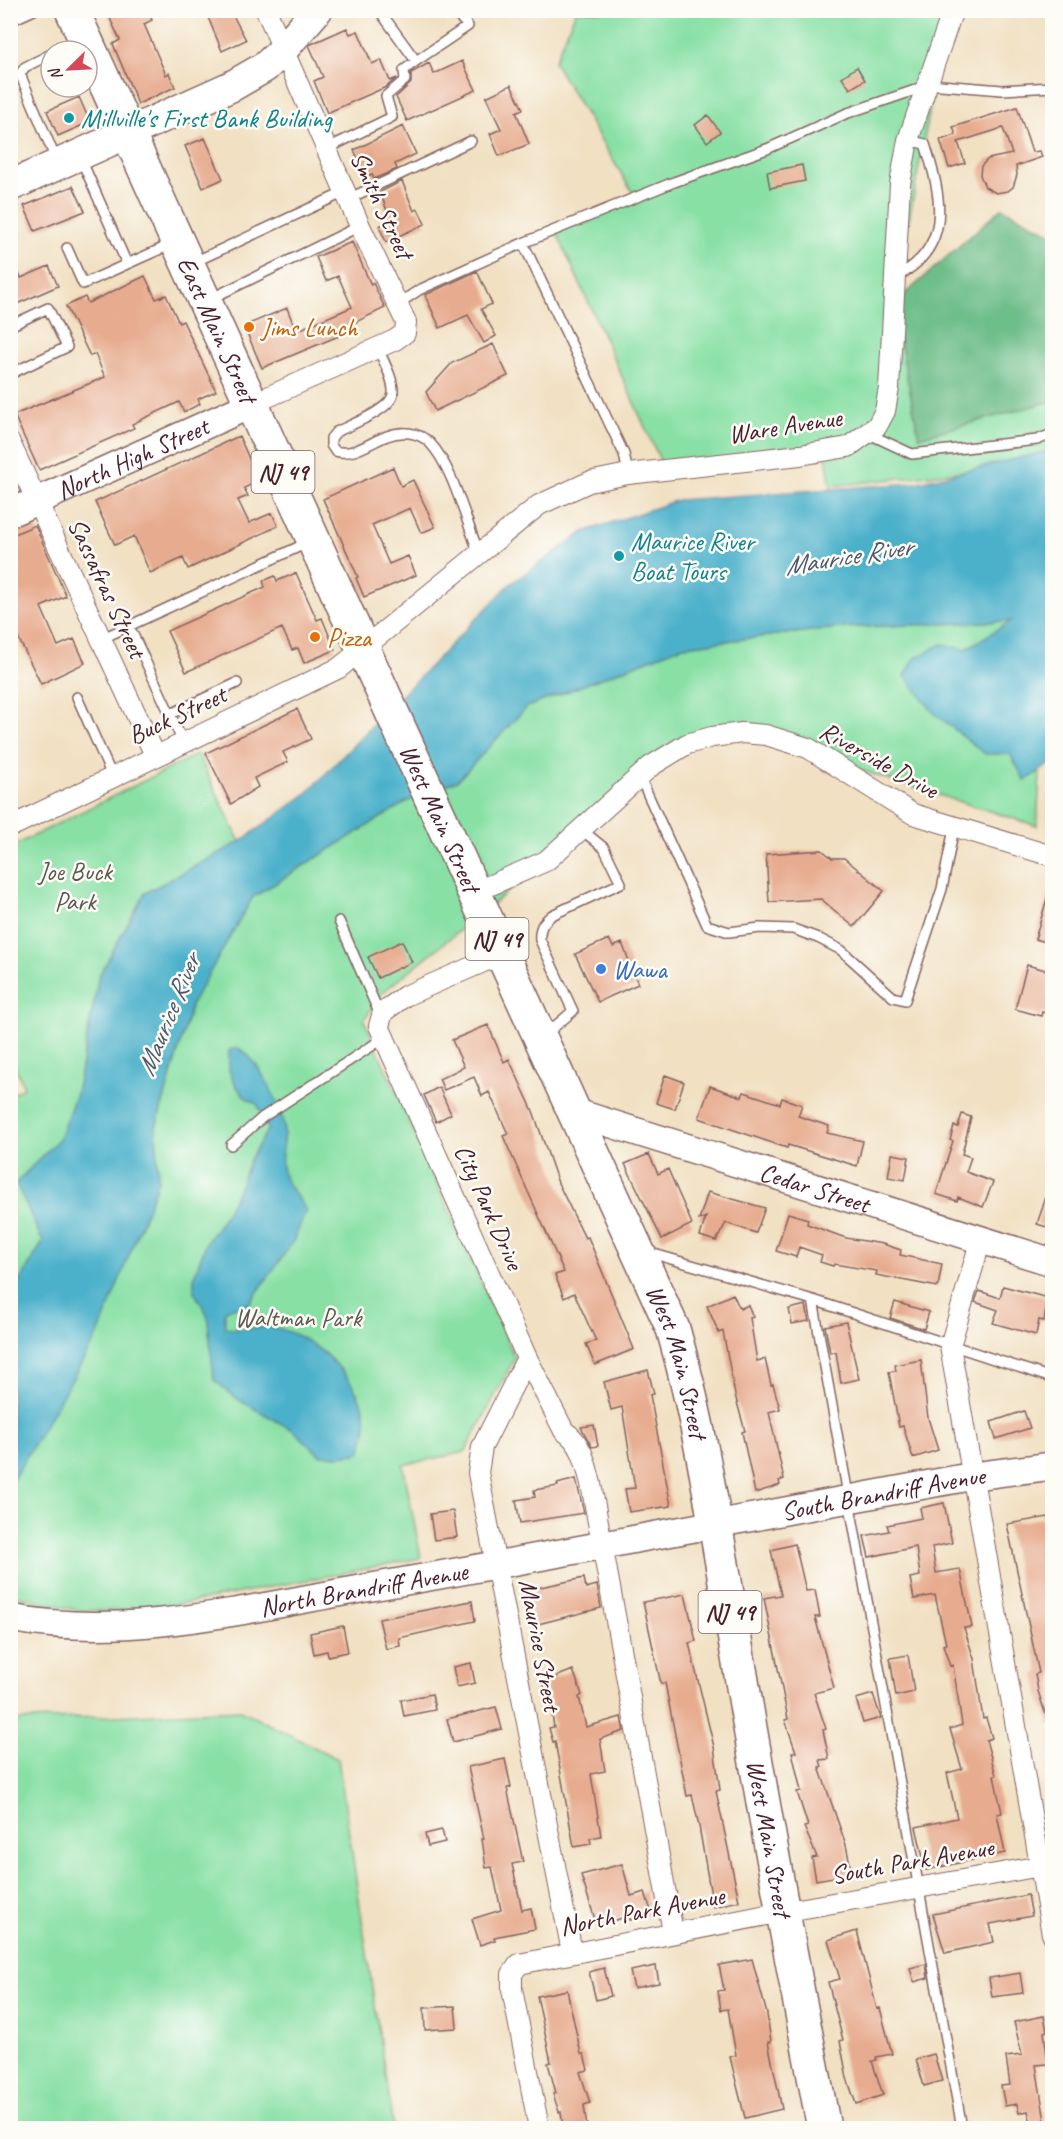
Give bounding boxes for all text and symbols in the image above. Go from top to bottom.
north arrow [39,39,99,99]
text: N [44,63,67,83]
place label: Millville's First Bank Building [81,102,334,135]
marker: Millville's First Bank Building [62,111,76,125]
street label: Smith Street [343,146,423,267]
street label: East Main Street [170,251,267,411]
place label: Jims Lunch [259,311,358,344]
marker: Jims Lunch [242,320,256,334]
street label: Ware Avenue [726,401,845,451]
street label: North High Street [51,408,216,507]
road number: NJ 49 [252,451,314,493]
street label: Sassafras Street [60,513,155,665]
place label: Maurice River Boat Tours [631,525,757,588]
water label: Maurice River [782,528,919,583]
marker: Maurice River Boat Tours [612,549,626,563]
place label: Pizza [327,621,373,654]
marker: Pizza [308,630,322,644]
street label: Buck Street [123,677,233,752]
street label: Riverside Drive [814,714,945,807]
street label: West Main Street [392,739,490,900]
park label: Joe Buck Park [36,855,113,918]
road number: NJ 49 [466,918,528,960]
water label: Maurice River [128,945,210,1081]
place label: Wawa [613,953,668,986]
marker: Wawa [594,962,608,976]
street label: City Park Drive [447,1139,532,1277]
street label: Cedar Street [756,1155,876,1221]
street label: West Main Street [639,1279,716,1444]
park label: Waltman Park [235,1301,364,1334]
street label: South Brandriff Avenue [778,1458,989,1528]
street label: North Brandriff Avenue [257,1554,472,1624]
street label: Maurice Street [511,1576,569,1716]
road number: NJ 49 [698,1591,762,1633]
street label: West Main Street [739,1757,801,1923]
street label: South Park Avenue [828,1830,997,1892]
street label: North Park Avenue [557,1879,728,1943]

